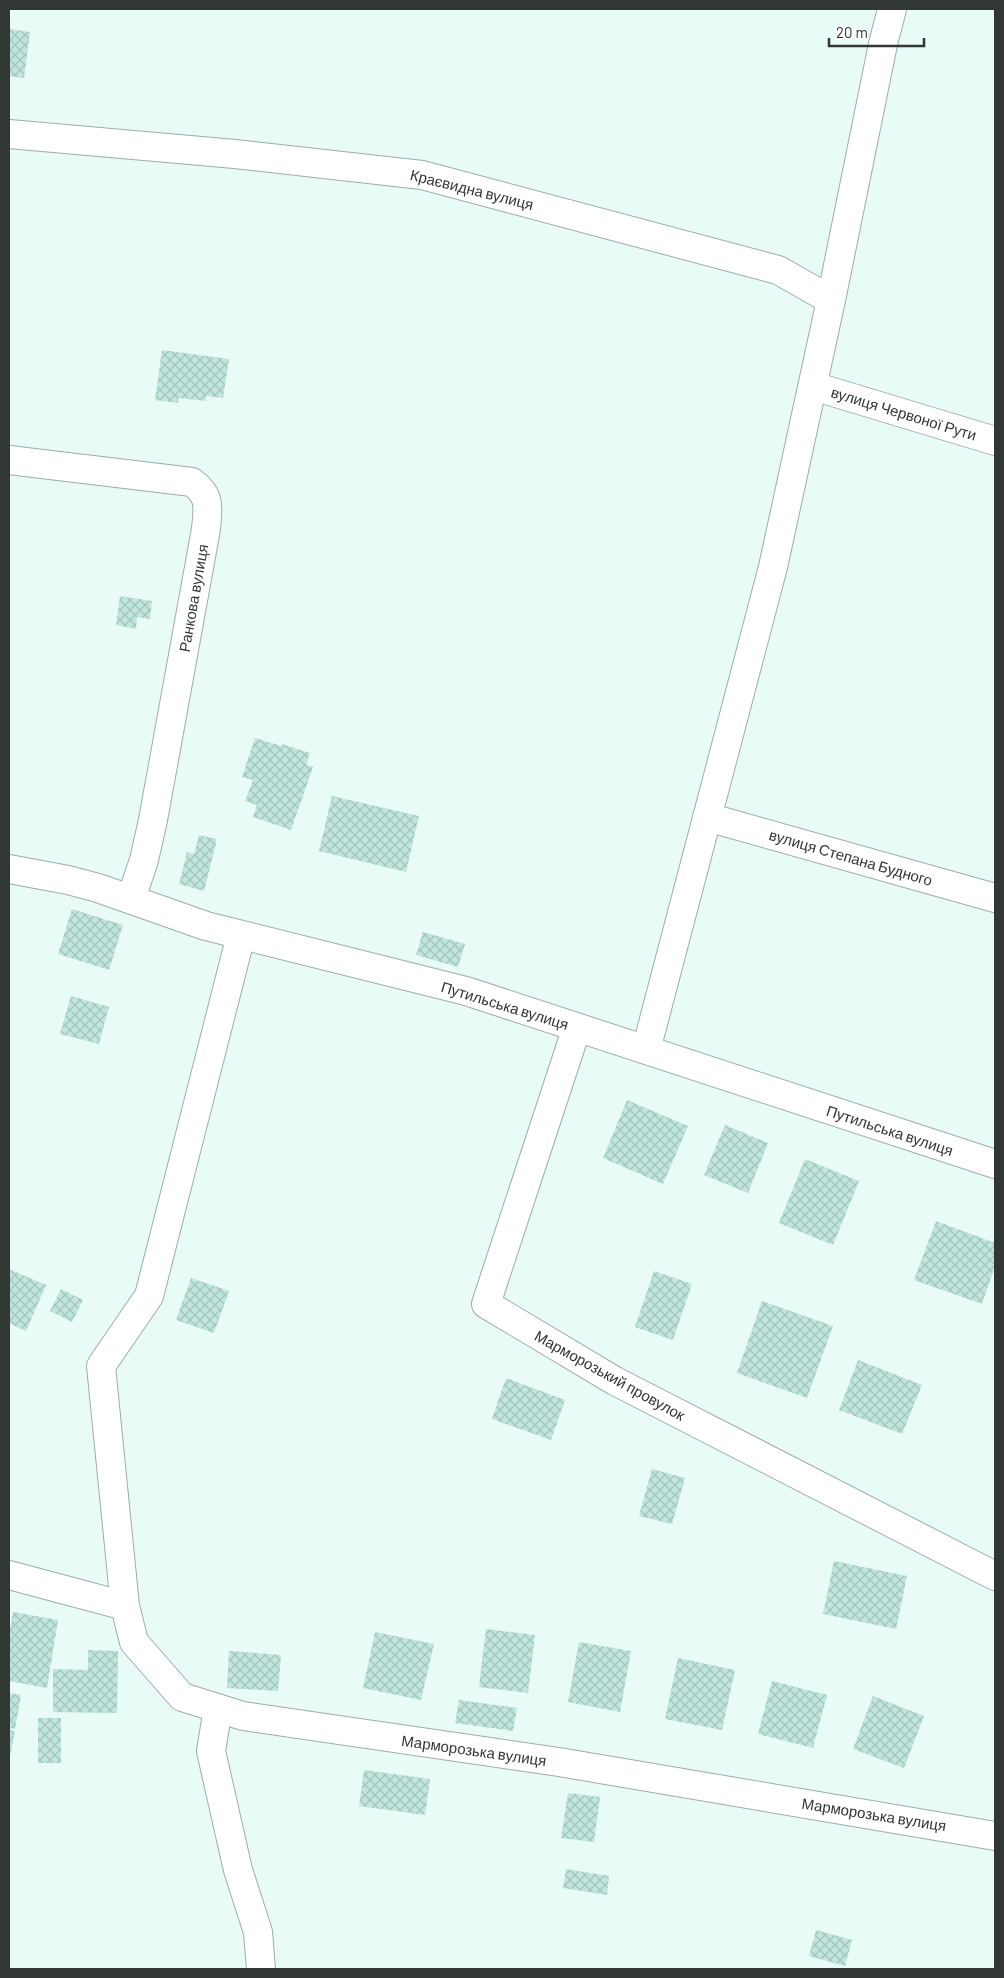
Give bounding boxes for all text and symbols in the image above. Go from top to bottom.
scale bar [829,15,924,47]
text: 20 m [836,23,868,41]
street label: Краєвидна вулиця [408,165,536,213]
street label: вулиця Червоної Рути [829,382,979,444]
street label: Ранкова вулиця [175,543,211,653]
street label: вулиця Степана Будного [767,825,935,889]
street label: Путильська вулиця [439,977,571,1033]
street label: Путильська вулиця [824,1101,956,1159]
street label: Марморозький провулок [532,1326,689,1424]
street label: Марморозька вулиця [400,1731,548,1769]
street label: Марморозька вулиця [800,1794,948,1834]

